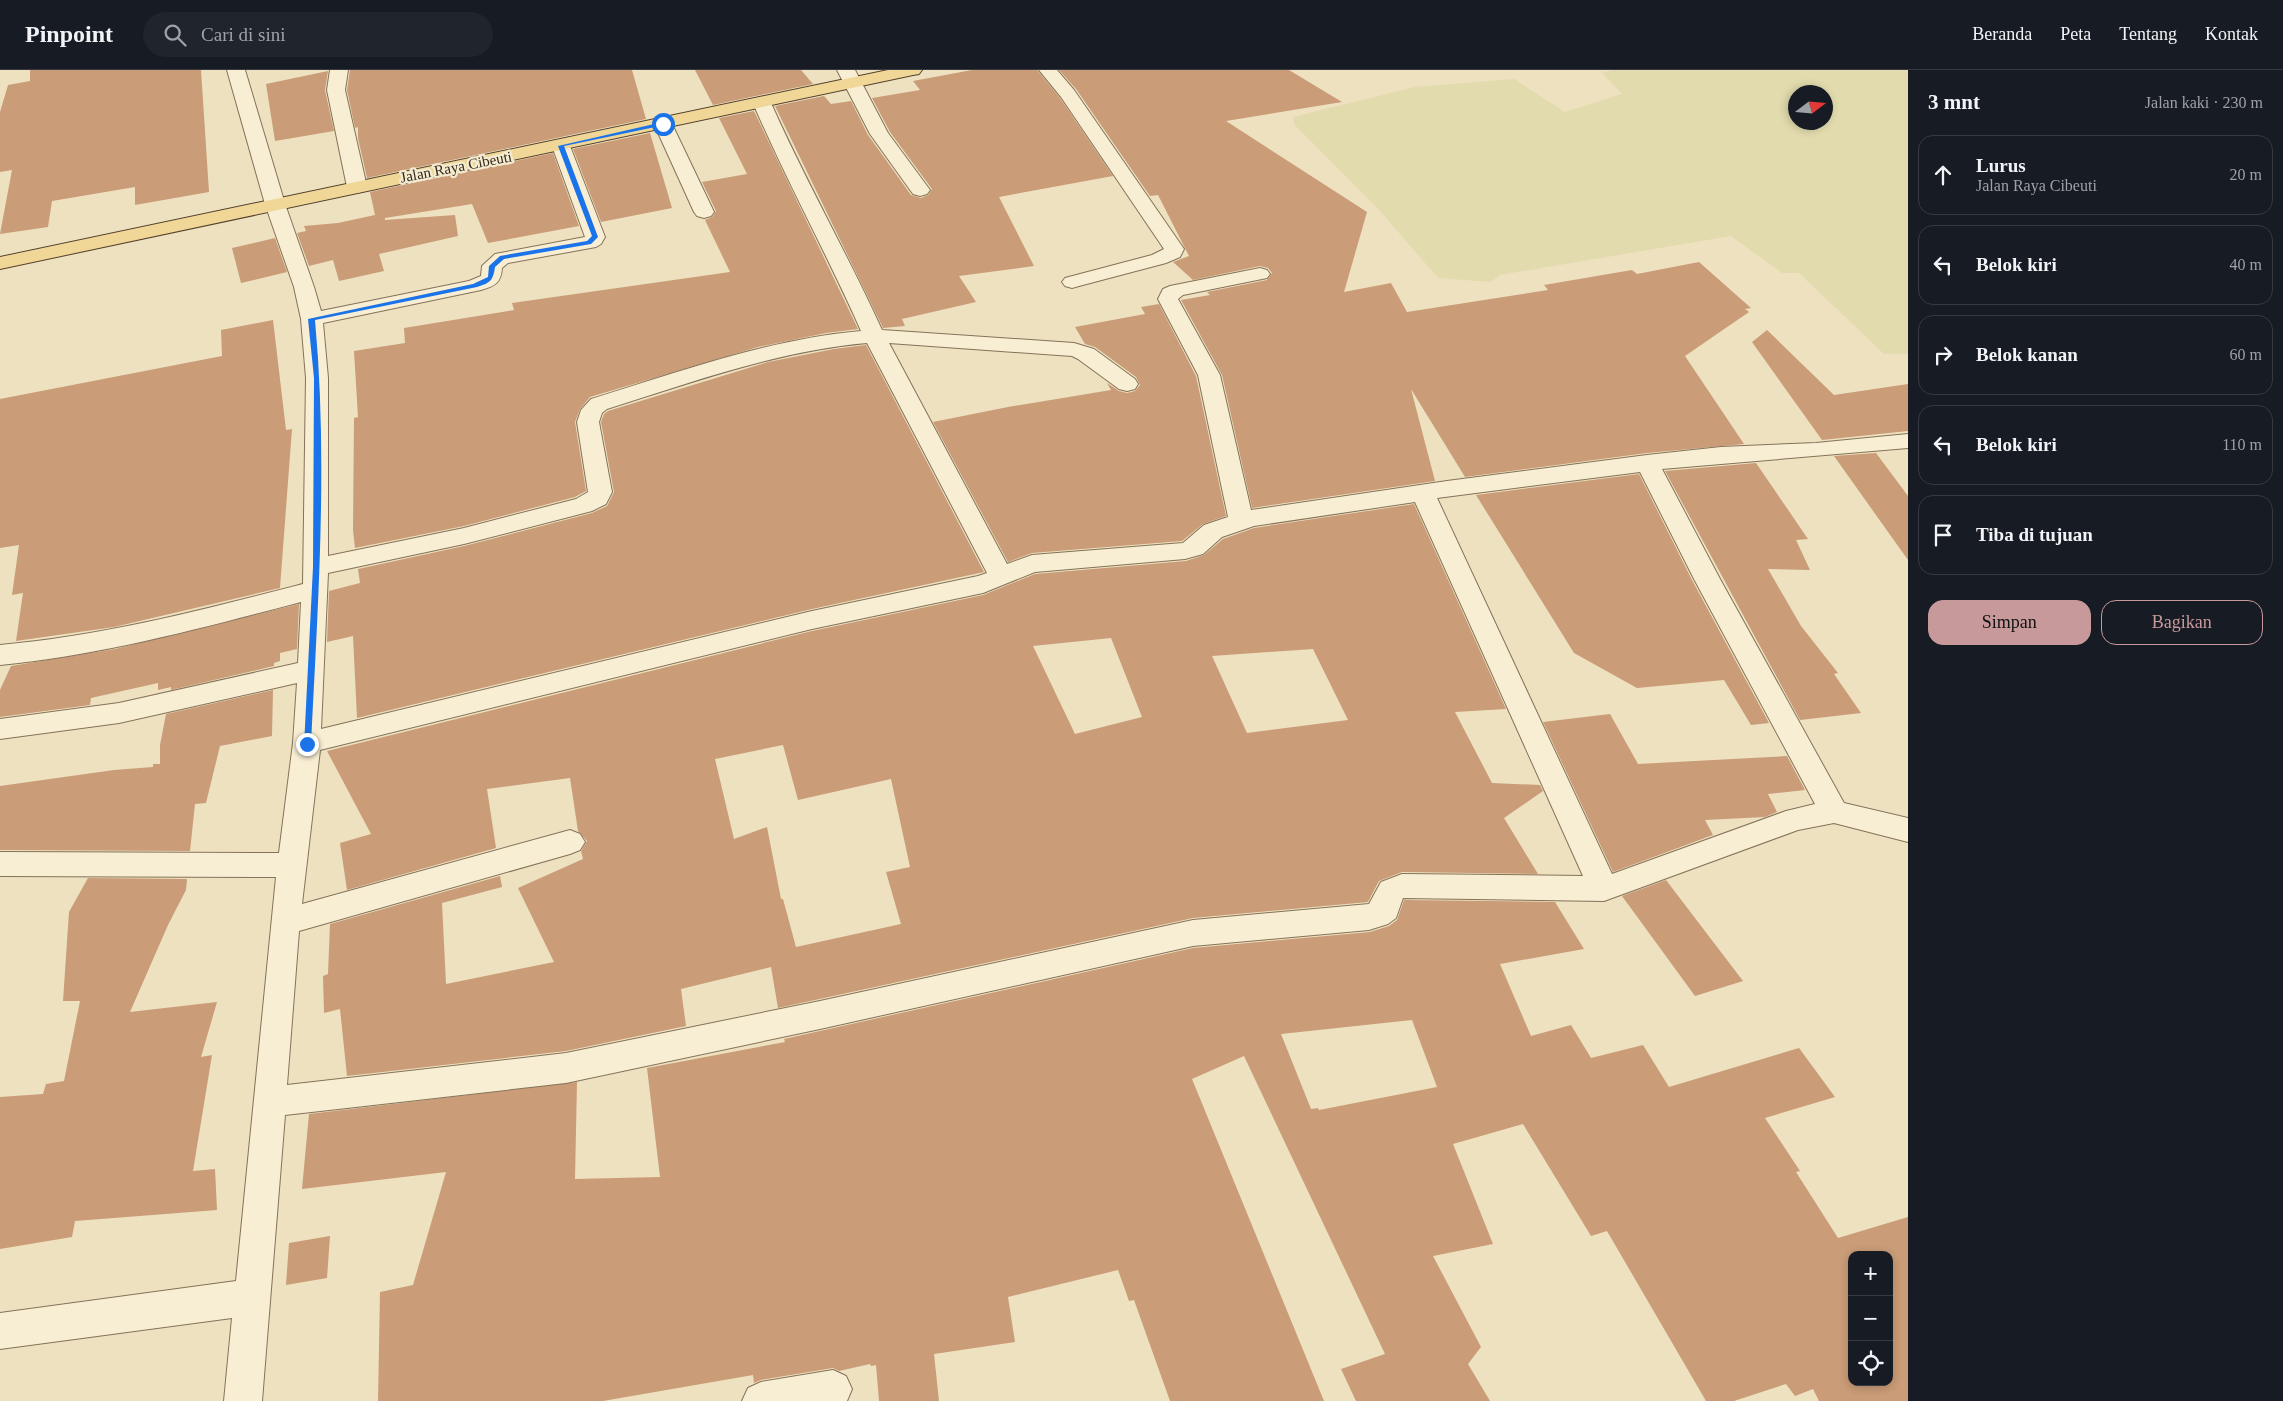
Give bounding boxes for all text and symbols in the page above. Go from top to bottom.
search box [143,12,493,57]
text: Pinpoint [25,21,113,47]
icon: search [161,21,189,49]
text: Cari di sini [201,24,285,45]
text: Beranda [1972,24,2032,44]
text: Peta [2060,24,2091,44]
text: Tentang [2119,24,2177,44]
text: Kontak [2205,24,2258,44]
north arrow [1788,85,1833,130]
text: 3 mnt [1928,90,1980,114]
text: Jalan kaki · 230 m [2145,94,2263,111]
route start [652,113,675,136]
street label: Jalan Raya Cibeuti [399,148,513,186]
text: Lurus [1976,155,2026,176]
icon: ahead [1929,161,1957,189]
text: 20 m [2230,166,2262,183]
text: Jalan Raya Cibeuti [1976,177,2097,194]
icon: left [1929,251,1957,279]
text: Belok kiri [1976,254,2057,275]
text: 40 m [2230,256,2262,273]
icon: right [1929,341,1957,369]
text: Belok kanan [1976,344,2078,365]
text: 60 m [2230,346,2262,363]
icon: left [1929,431,1957,459]
text: Belok kiri [1976,434,2057,455]
text: 110 m [2222,436,2262,453]
icon: arrive [1929,521,1957,549]
text: Tiba di tujuan [1976,524,2093,545]
button: Simpan [1928,600,2091,645]
button: Bagikan [2101,600,2263,645]
route end [296,733,319,756]
map controls [1848,1251,1893,1386]
button: + [1848,1251,1893,1296]
button: − [1848,1296,1893,1341]
button: locate [1848,1341,1893,1386]

